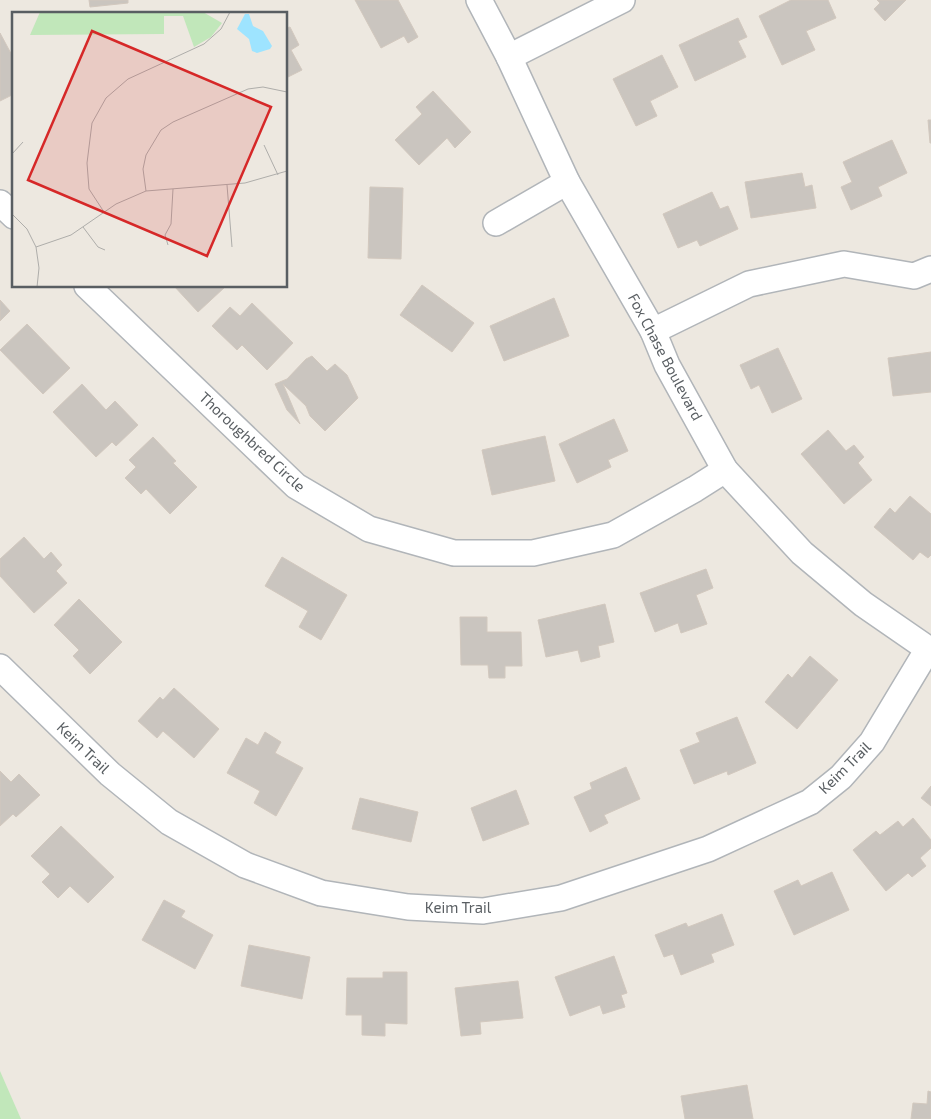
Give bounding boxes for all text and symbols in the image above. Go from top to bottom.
inset map [12,12,288,288]
street label: Fox Chase Boulevard [625,290,707,423]
street label: Thoroughbred Circle [196,388,309,495]
street label: Keim Trail [54,718,114,777]
street label: Keim Trail [814,737,874,797]
street label: Keim Trail [425,898,492,916]

